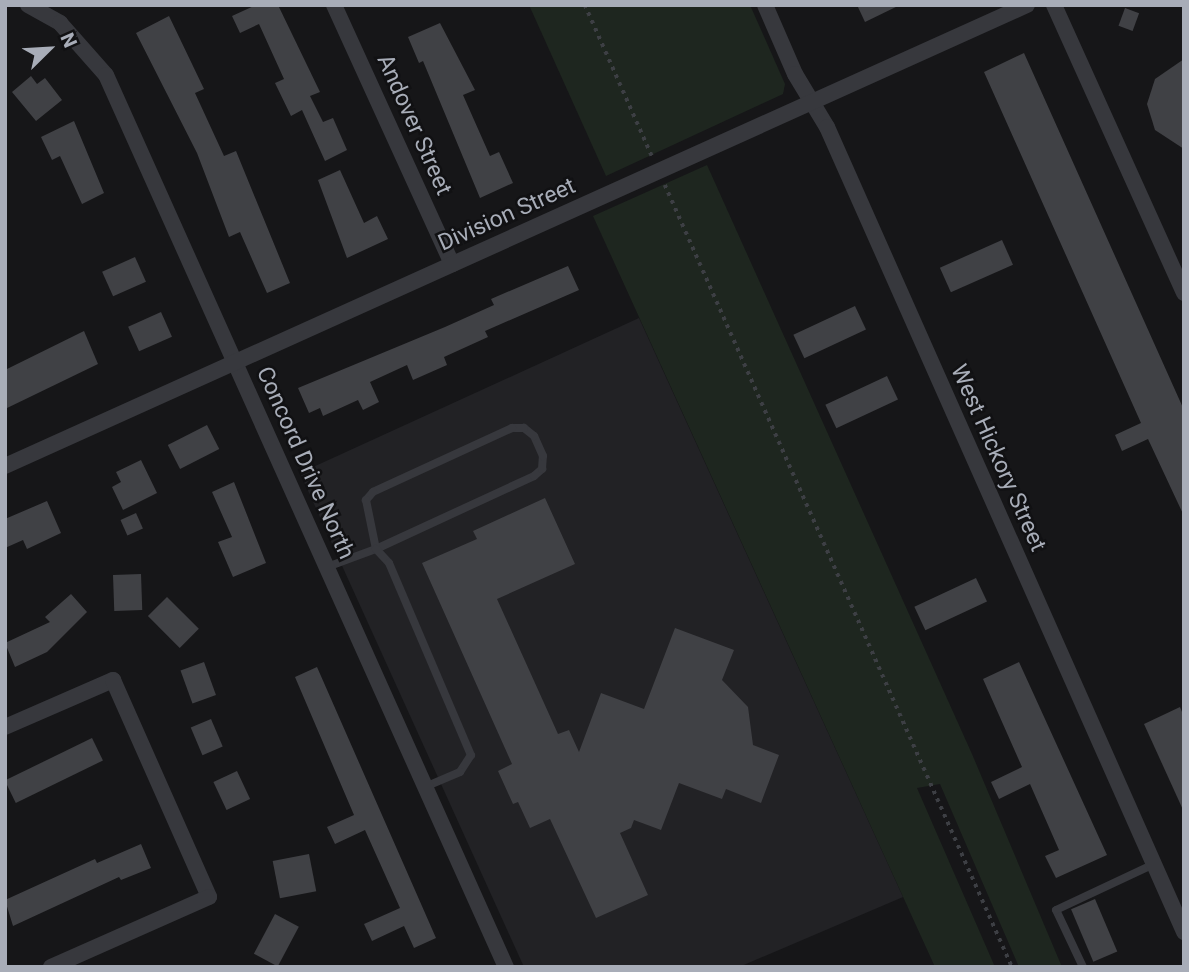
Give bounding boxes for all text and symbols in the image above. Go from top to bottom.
north arrow [14,14,84,84]
text: N [55,29,82,51]
street label: Andover Street [371,50,457,200]
street label: Division Street [434,172,580,258]
street label: West Hickory Street [944,360,1052,556]
street label: Concord Drive North [250,363,360,563]

